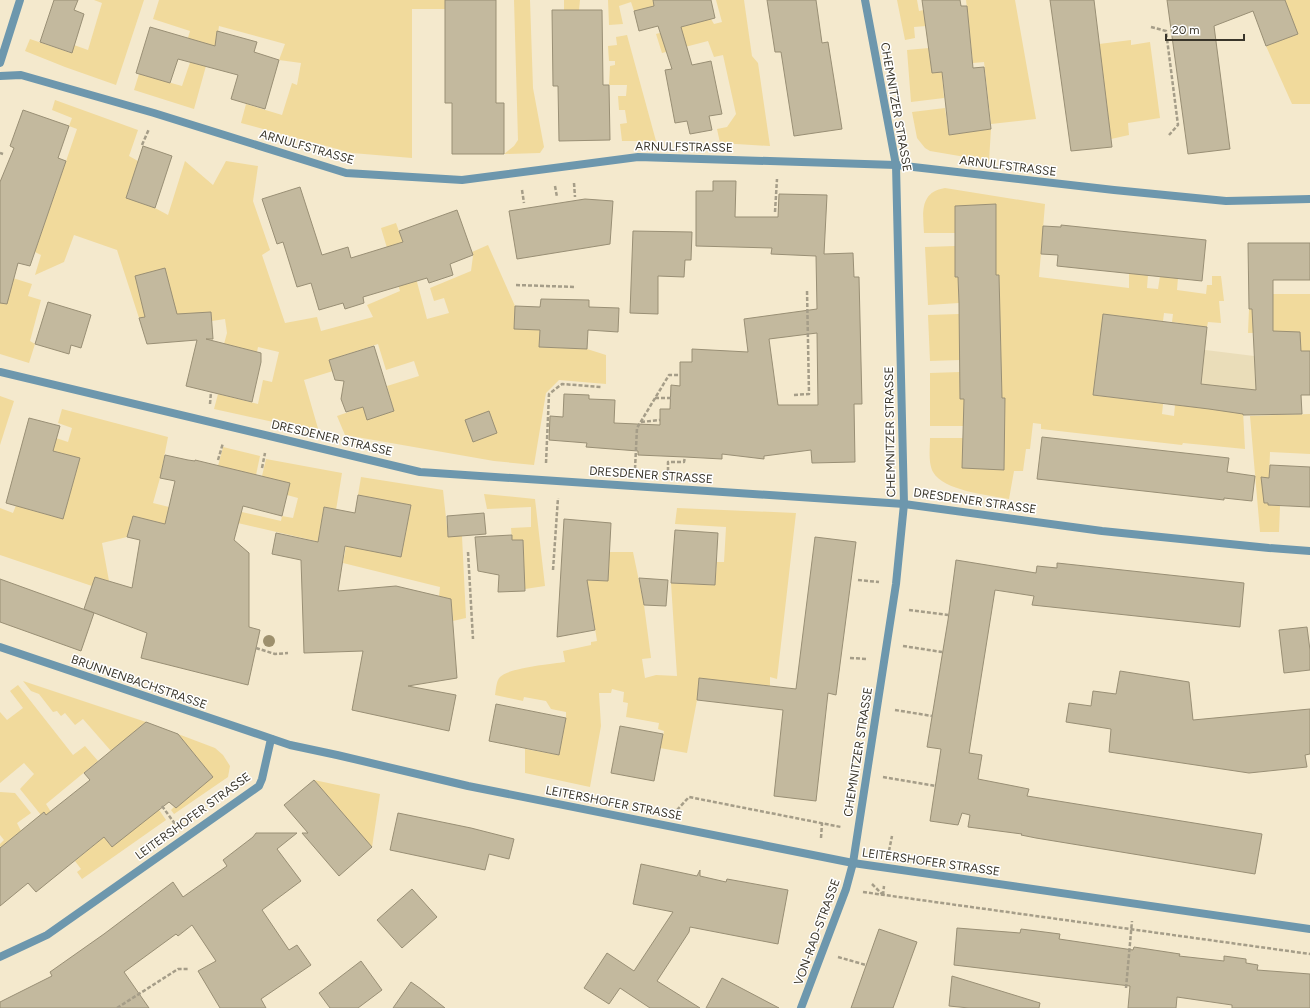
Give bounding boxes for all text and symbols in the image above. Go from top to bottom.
scale bar [1166,16,1244,42]
text: 20 m [1172,23,1200,37]
street label: CHEMNITZER STRASSE [878,41,914,173]
street label: ARNULFSTRASSE [258,127,356,167]
street label: ARNULFSTRASSE [635,139,733,155]
street label: ARNULFSTRASSE [959,153,1057,179]
street label: CHEMNITZER STRASSE [882,366,898,498]
street label: DRESDENER STRASSE [270,417,394,459]
street label: DRESDENER STRASSE [589,464,713,486]
street label: DRESDENER STRASSE [913,485,1037,517]
street label: BRUNNENBACHSTRASSE [69,652,209,712]
street label: CHEMNITZER STRASSE [841,686,875,818]
street label: LEITERSHOFER STRASSE [133,769,253,863]
street label: LEITERSHOFER STRASSE [544,783,684,823]
street label: LEITERSHOFER STRASSE [861,845,1001,879]
street label: VON-RAD-STRASSE [791,877,843,987]

